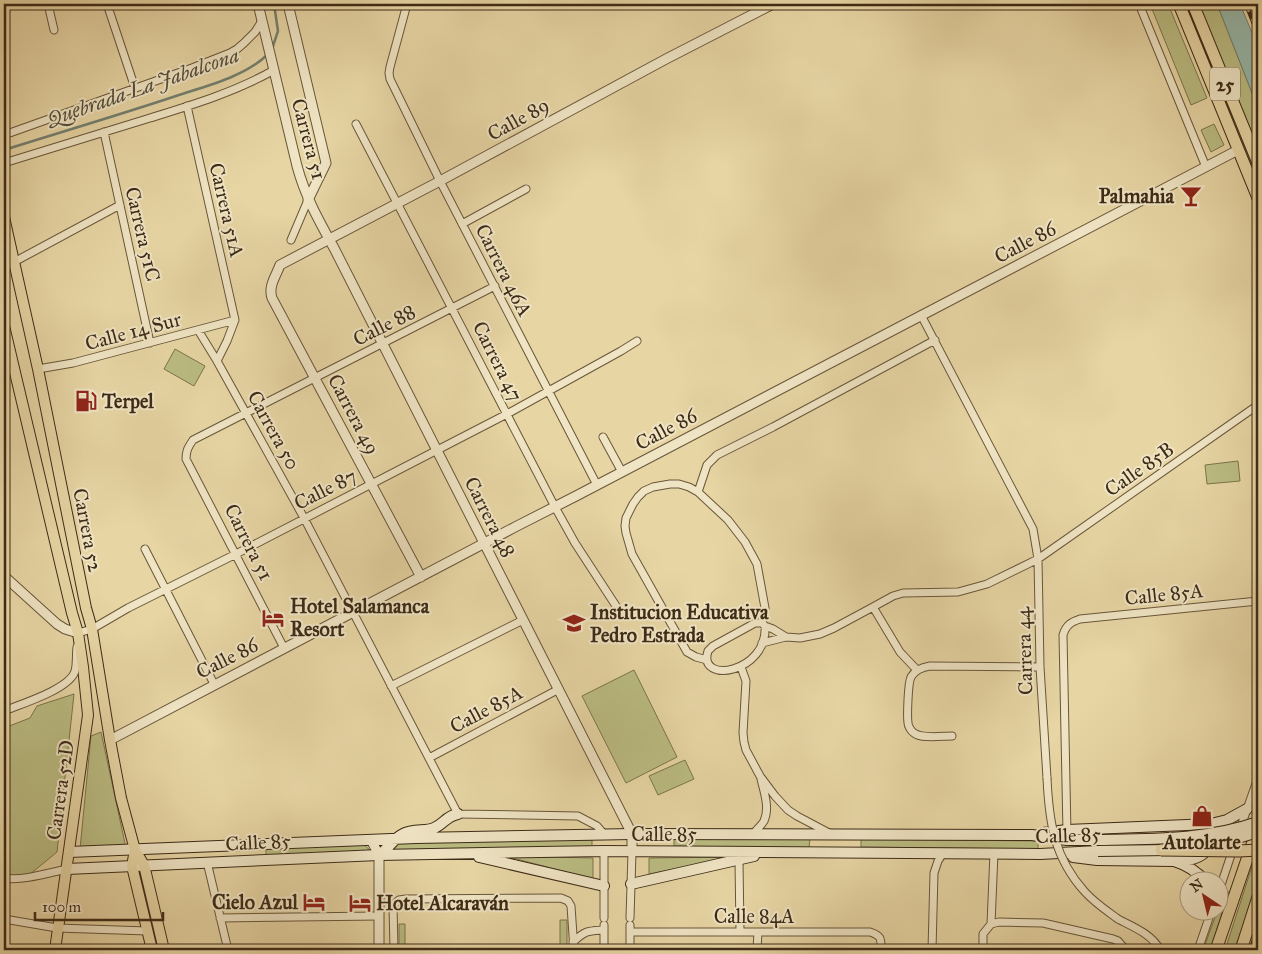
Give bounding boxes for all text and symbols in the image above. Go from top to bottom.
water label: Quebrada La Jabalcona [43,42,242,132]
road number: 25 [1210,68,1240,100]
street label: Calle 89 [483,92,553,146]
street label: Carrera 51 [287,96,331,182]
street label: Carrera 51A [204,160,250,260]
bar icon: Palmahia [1178,183,1204,209]
street label: Carrera 51C [120,184,166,284]
place label: Palmahia [1099,184,1175,208]
street label: Calle 86 [990,215,1061,268]
street label: Carrera 46A [471,220,538,321]
street label: Calle 88 [349,299,419,351]
street label: Calle 14 Sur [82,307,184,355]
street label: Carrera 47 [468,317,528,405]
street label: Carrera 49 [323,370,385,458]
street label: Carrera 50 [243,386,305,474]
fuel station icon: Terpel [73,388,99,414]
place label: Terpel [101,389,154,414]
street label: Calle 86 [631,402,702,455]
street label: Calle 85B [1100,437,1178,501]
street label: Calle 87 [290,463,360,515]
street label: Carrera 48 [459,473,521,561]
street label: Carrera 52 [68,486,108,574]
street label: Carrera 51 [220,500,279,584]
street label: Calle 85A [1124,578,1205,610]
place label: Hotel Salamanca Resort [290,594,430,641]
place label: Institucion Educativa Pedro Estrada [590,600,769,647]
hotel icon: Hotel Salamanca Resort [260,605,286,631]
street label: Carrera 44 [1010,606,1038,695]
school or university icon: Institucion Educativa Pedro Estrada [561,610,587,636]
street label: Calle 86 [192,632,263,684]
street label: Calle 85A [446,680,527,738]
street label: Carrera 52D [41,739,79,841]
shop icon: Autolarte [1189,803,1215,829]
street label: Calle 85 [631,822,697,846]
street label: Calle 85 [1035,822,1101,848]
street label: Calle 85 [225,828,291,856]
place label: Autolarte [1161,830,1242,854]
north arrow [1180,872,1230,922]
text: N [1187,875,1207,896]
scale bar [35,889,162,921]
hotel icon: Cielo Azul [301,889,327,915]
place label: Cielo Azul [212,890,299,914]
hotel icon: Hotel Alcaraván [347,890,373,916]
place label: Hotel Alcaraván [376,891,509,915]
text: 100 m [42,898,82,916]
street label: Calle 84A [714,904,795,928]

